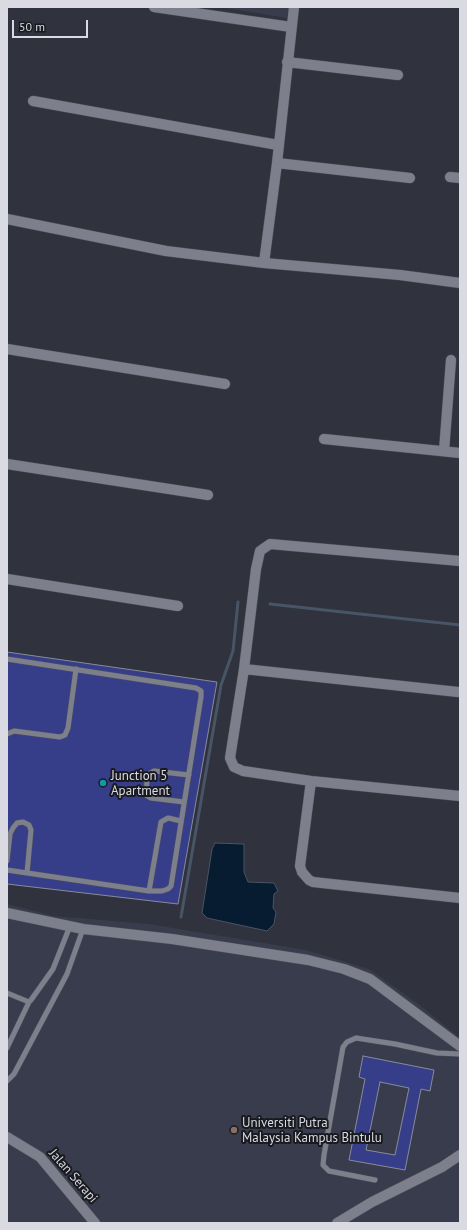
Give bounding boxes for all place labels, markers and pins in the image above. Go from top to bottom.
place label: Junction 5 Apartment [111,768,170,799]
marker: Junction 5 Apartment [98,778,108,788]
place label: Universiti Putra Malaysia Kampus Bintulu [242,1115,382,1146]
marker: Universiti Putra Malaysia Kampus Bintulu [229,1125,239,1135]

